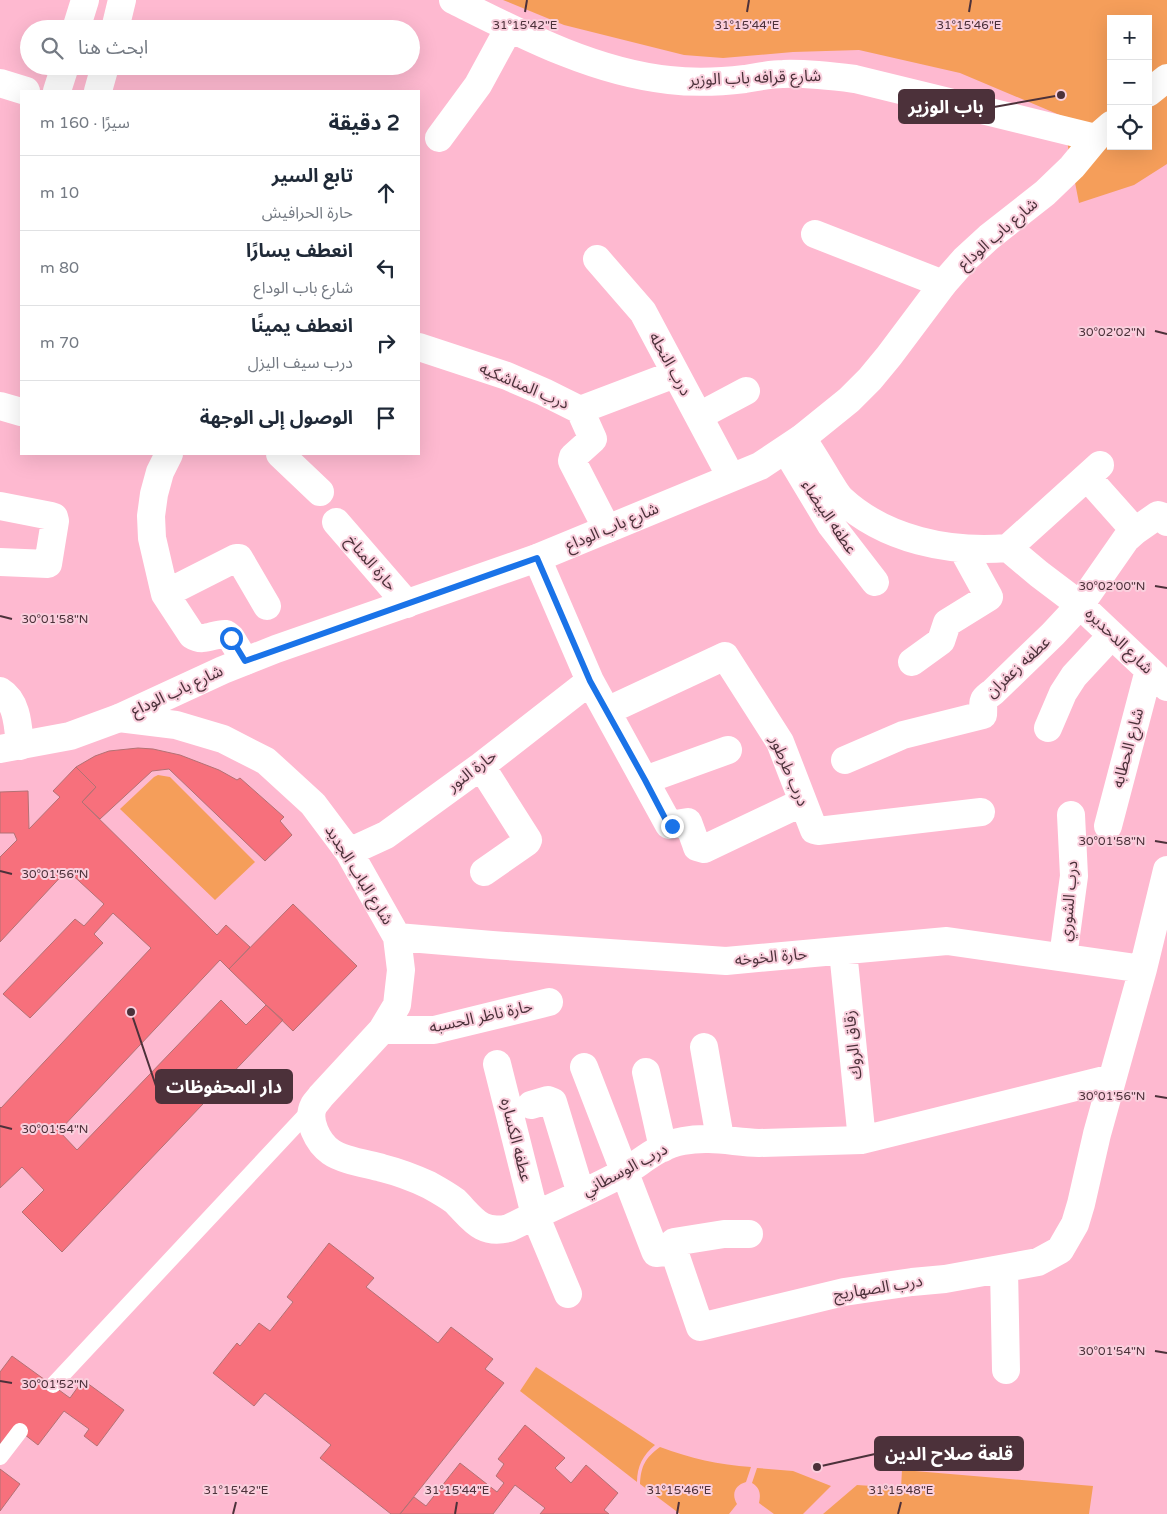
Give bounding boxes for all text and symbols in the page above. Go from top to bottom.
map controls [1107,15,1152,150]
button: + [1107,15,1152,60]
text: 31°15'42"E [492,18,558,32]
text: 31°15'44"E [714,18,780,32]
text: 31°15'46"E [936,18,1002,32]
search box [20,20,420,75]
icon: search [38,34,66,62]
text: ابحث هنا [78,37,148,59]
button: − [1107,60,1152,105]
street label: شارع قرافه باب الوزير [688,66,822,92]
callout: باب الوزير [899,90,994,123]
text: باب الوزير [907,96,984,118]
button: locate [1107,105,1152,150]
text: 2 دقيقة [329,111,400,136]
text: سيرًا · 160 m [40,113,130,133]
text: تابع السير [272,165,353,187]
icon: ahead [372,179,400,207]
text: 10 m [40,183,79,203]
street label: شارع باب الوداع [954,194,1043,276]
text: حارة الحرافيش [262,203,353,223]
text: انعطف يسارًا [246,240,353,262]
icon: left [372,254,400,282]
text: 80 m [40,258,79,278]
text: شارع باب الوداع [254,278,353,298]
text: انعطف يمينًا [251,315,353,337]
text: 30°02'02"N [1079,325,1146,339]
icon: right [372,329,400,357]
street label: درب النحله [644,329,696,399]
text: 70 m [40,333,79,353]
text: درب سيف اليزل [248,353,353,373]
street label: درب المناشكيه [476,358,572,414]
icon: arrive [372,404,400,432]
text: الوصول إلى الوجهة [200,407,353,429]
street label: عطفه البيضاء [797,476,861,558]
street label: شارع باب الوداع [562,498,662,557]
street label: حارة المناخ [340,531,401,596]
text: 30°02'00"N [1079,579,1146,593]
street label: شارع الدحديره [1079,604,1157,680]
text: 30°01'58"N [22,612,89,626]
route start [220,627,243,650]
street label: عطفه زعفران [981,632,1055,702]
street label: شارع باب الوداع [128,661,227,723]
street label: شارع الحطابه [1108,706,1150,791]
street label: درب طرطور [765,732,813,809]
street label: حارة النور [442,746,501,797]
route end [661,815,684,838]
street label: شارع الباب الجديد [319,822,398,929]
text: 30°01'58"N [1079,834,1146,848]
street label: درب الشوري [1056,860,1084,942]
text: 30°01'56"N [22,867,89,881]
street label: حارة الخوخه [734,944,808,970]
street label: حارة ناظر الحسبه [427,996,535,1038]
street label: زقاق الروك [839,1009,867,1081]
callout: دار المحفوظات [156,1070,292,1103]
text: دار المحفوظات [166,1076,282,1098]
text: 30°01'56"N [1079,1089,1146,1103]
street label: عطفه الكساره [496,1096,536,1184]
text: 30°01'54"N [22,1122,89,1136]
street label: درب الوسطاني [579,1139,672,1202]
street label: درب الصهاريج [832,1271,924,1307]
text: 30°01'54"N [1079,1344,1146,1358]
text: 30°01'52"N [22,1377,89,1391]
callout: قلعة صلاح الدين [875,1437,1023,1470]
text: قلعة صلاح الدين [885,1443,1013,1467]
text: 31°15'42"E [203,1483,269,1497]
text: 31°15'44"E [424,1483,490,1497]
text: 31°15'46"E [646,1483,712,1497]
text: 31°15'48"E [868,1483,934,1497]

